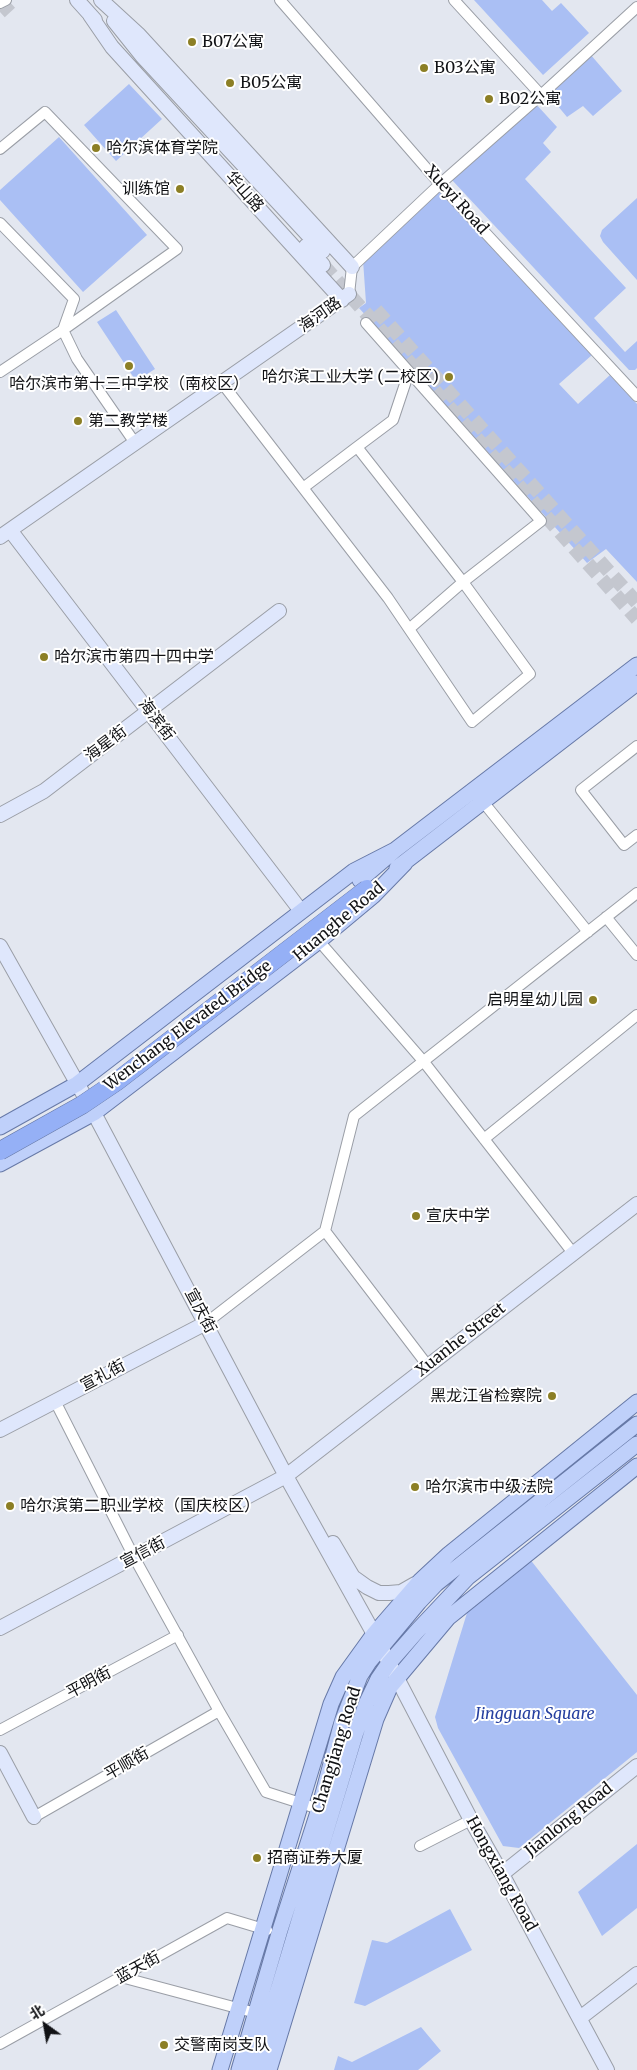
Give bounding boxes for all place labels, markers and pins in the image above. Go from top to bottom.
place label: B07公寓 [202,32,264,52]
marker: B07公寓 [186,36,198,48]
place label: B03公寓 [434,58,496,78]
marker: B03公寓 [418,62,430,74]
place label: B05公寓 [240,73,302,93]
marker: B05公寓 [224,77,236,89]
place label: B02公寓 [499,89,561,109]
marker: B02公寓 [483,93,495,105]
place label: 哈尔滨体育学院 [106,138,218,158]
marker: 哈尔滨体育学院 [90,142,102,154]
place label: 训练馆 [122,179,170,199]
marker: 训练馆 [174,183,186,195]
marker: 哈尔滨市第十三中学校（南校区） [123,360,135,372]
place label: 哈尔滨工业大学 (二校区) [261,367,439,387]
marker: 哈尔滨工业大学 (二校区) [443,371,455,383]
place label: 哈尔滨市第十三中学校（南校区） [9,374,249,394]
place label: 第二教学楼 [88,411,168,431]
marker: 第二教学楼 [72,415,84,427]
place label: 哈尔滨市第四十四中学 [54,647,214,667]
marker: 哈尔滨市第四十四中学 [38,651,50,663]
place label: 启明星幼儿园 [487,990,583,1010]
marker: 启明星幼儿园 [587,994,599,1006]
place label: 宣庆中学 [426,1206,490,1226]
marker: 宣庆中学 [410,1210,422,1222]
place label: 黑龙江省检察院 [430,1386,542,1406]
marker: 黑龙江省检察院 [546,1390,558,1402]
place label: 哈尔滨市中级法院 [425,1477,553,1497]
marker: 哈尔滨市中级法院 [409,1481,421,1493]
place label: 哈尔滨第二职业学校（国庆校区） [20,1496,260,1516]
marker: 哈尔滨第二职业学校（国庆校区） [4,1500,16,1512]
place label: 招商证券大厦 [267,1848,363,1868]
marker: 招商证券大厦 [251,1852,263,1864]
place label: 交警南岗支队 [174,2035,270,2055]
marker: 交警南岗支队 [158,2039,170,2051]

